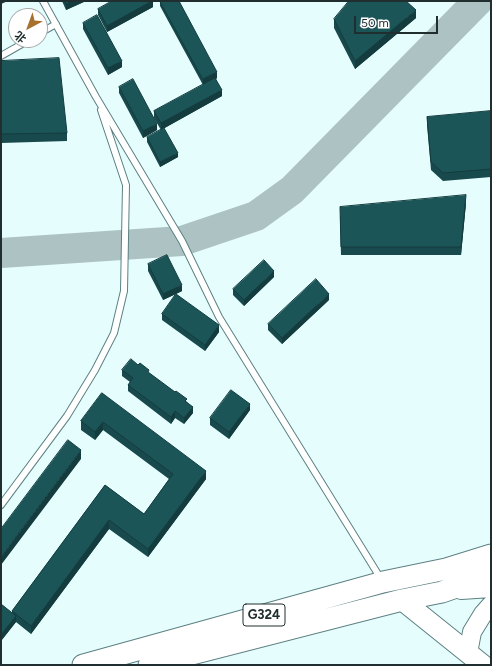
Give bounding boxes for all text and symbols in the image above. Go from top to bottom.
north arrow [8,8,48,48]
scale bar [356,8,440,34]
text: 50 m [361,16,389,30]
text: 北 [12,28,29,45]
road number: G324 [243,604,285,626]

